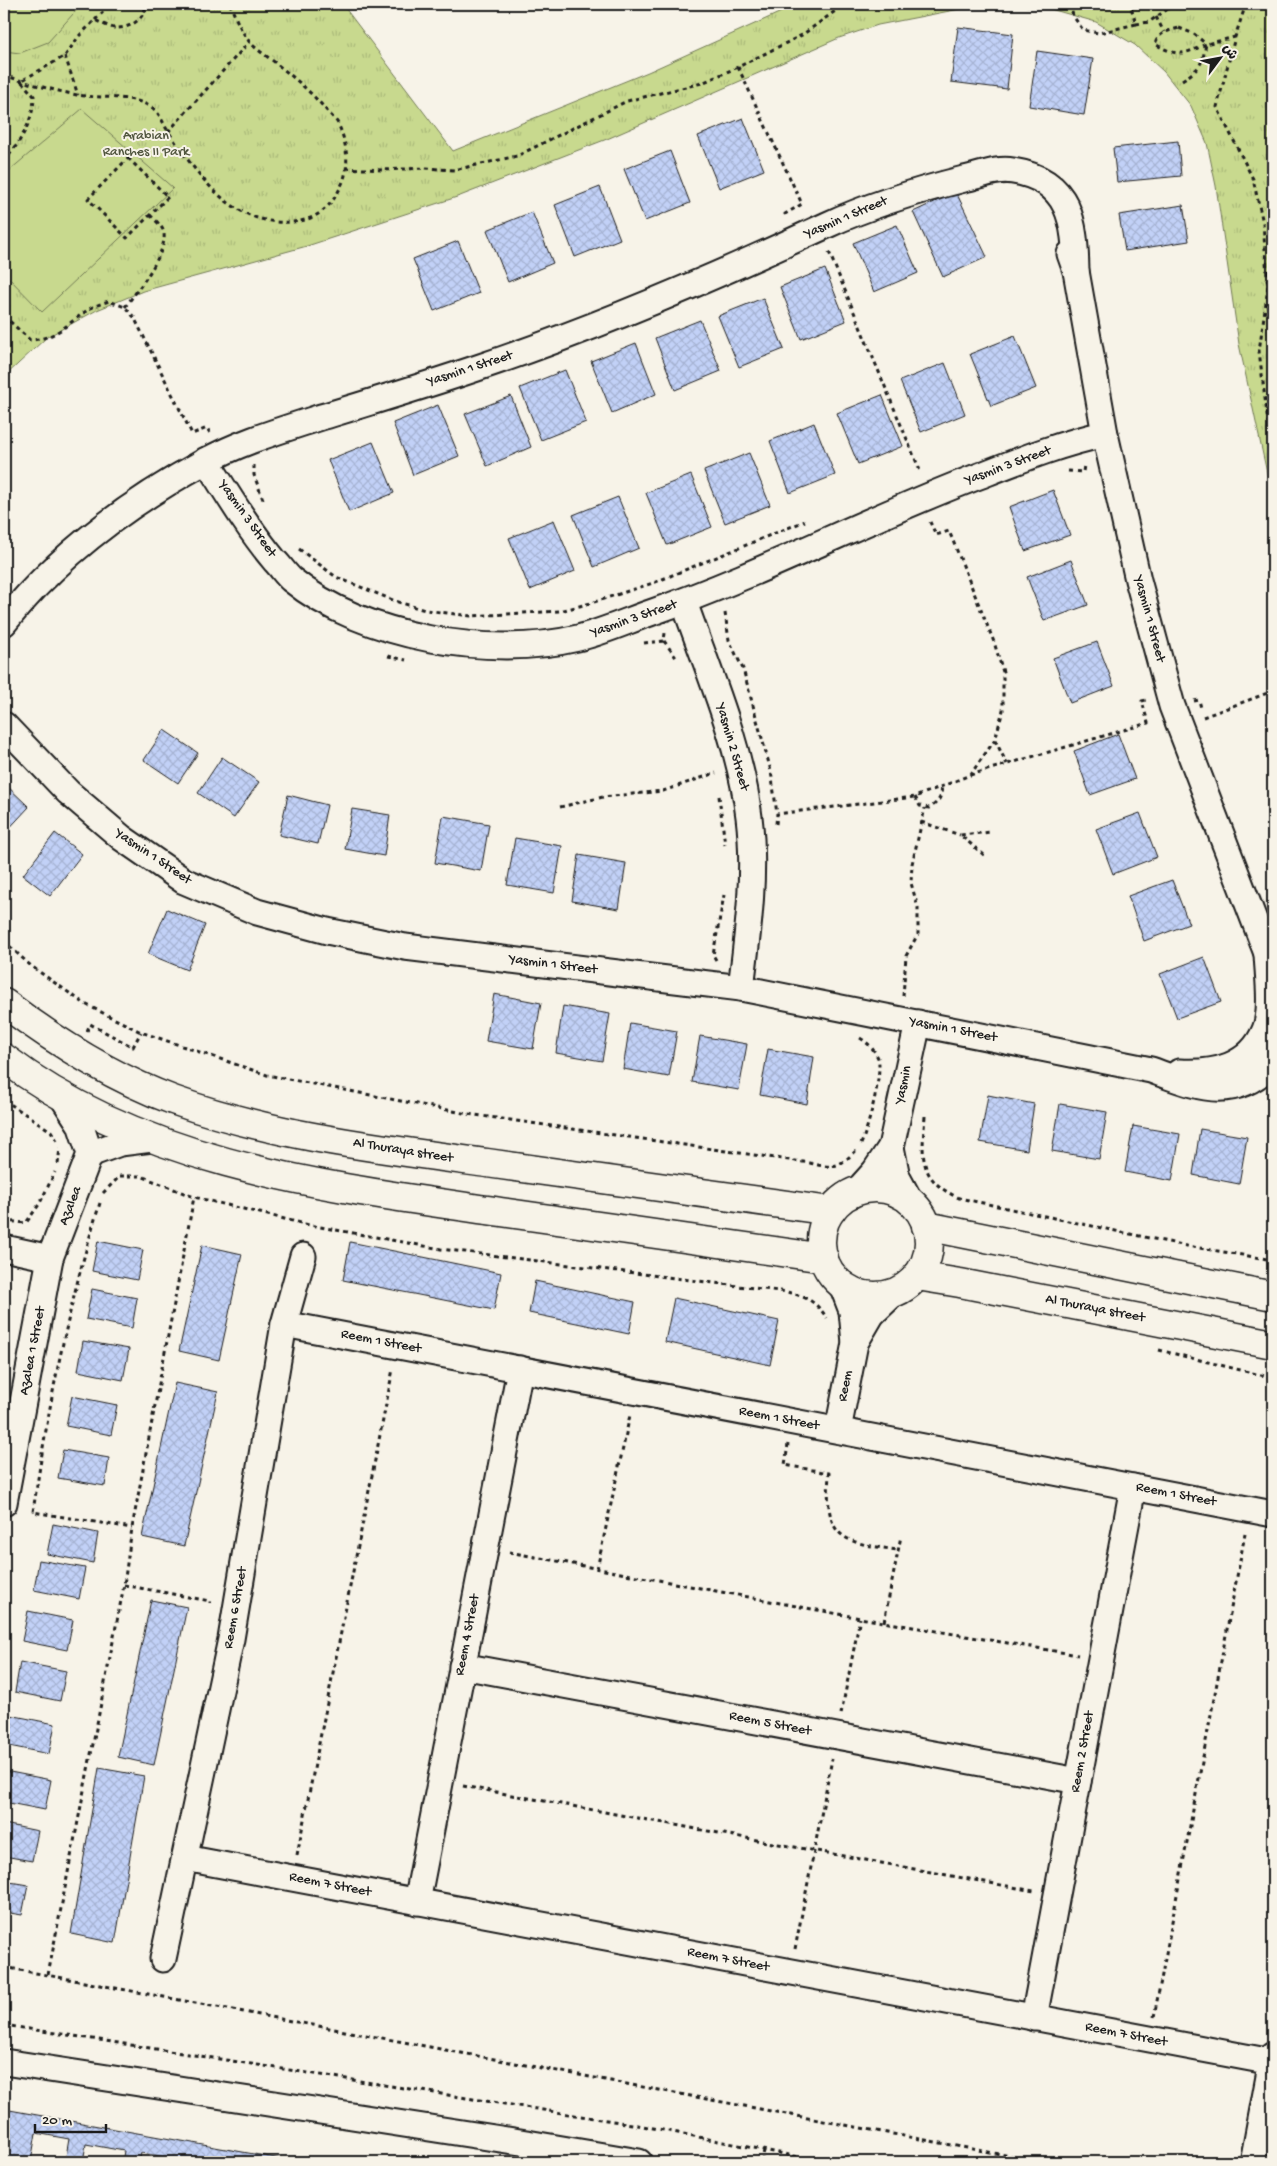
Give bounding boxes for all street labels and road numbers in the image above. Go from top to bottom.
street label: Yasmin 1 Street [800,192,891,244]
street label: Yasmin 1 Street [423,347,516,391]
street label: Yasmin 3 Street [961,442,1055,490]
street label: Yasmin 3 Street [213,476,281,562]
street label: Yasmin 1 Street [1129,572,1169,665]
street label: Yasmin 3 Street [587,596,681,642]
street label: Yasmin 2 Street [711,700,753,794]
street label: Yasmin 1 Street [110,824,196,890]
street label: Yasmin 1 Street [506,951,599,979]
street label: Yasmin 1 Street [906,1013,999,1047]
street label: Yasmin [891,1064,916,1108]
street label: Al Thuraya street [352,1135,455,1167]
street label: Azalea [56,1183,87,1228]
street label: Al Thuraya street [1044,1291,1147,1327]
street label: Azalea 1 Street [16,1304,50,1397]
street label: Reem 1 Street [339,1326,424,1358]
street label: Reem [835,1369,857,1403]
street label: Reem 1 Street [737,1403,822,1435]
street label: Reem 1 Street [1134,1479,1219,1511]
street label: Reem 6 Street [220,1565,252,1650]
street label: Reem 4 Street [452,1592,484,1677]
street label: Reem 5 Street [728,1708,814,1741]
street label: Reem 2 Street [1067,1709,1099,1794]
street label: Reem 7 Street [288,1869,374,1902]
street label: Reem 7 Street [686,1944,772,1977]
street label: Reem 7 Street [1084,2019,1170,2052]

